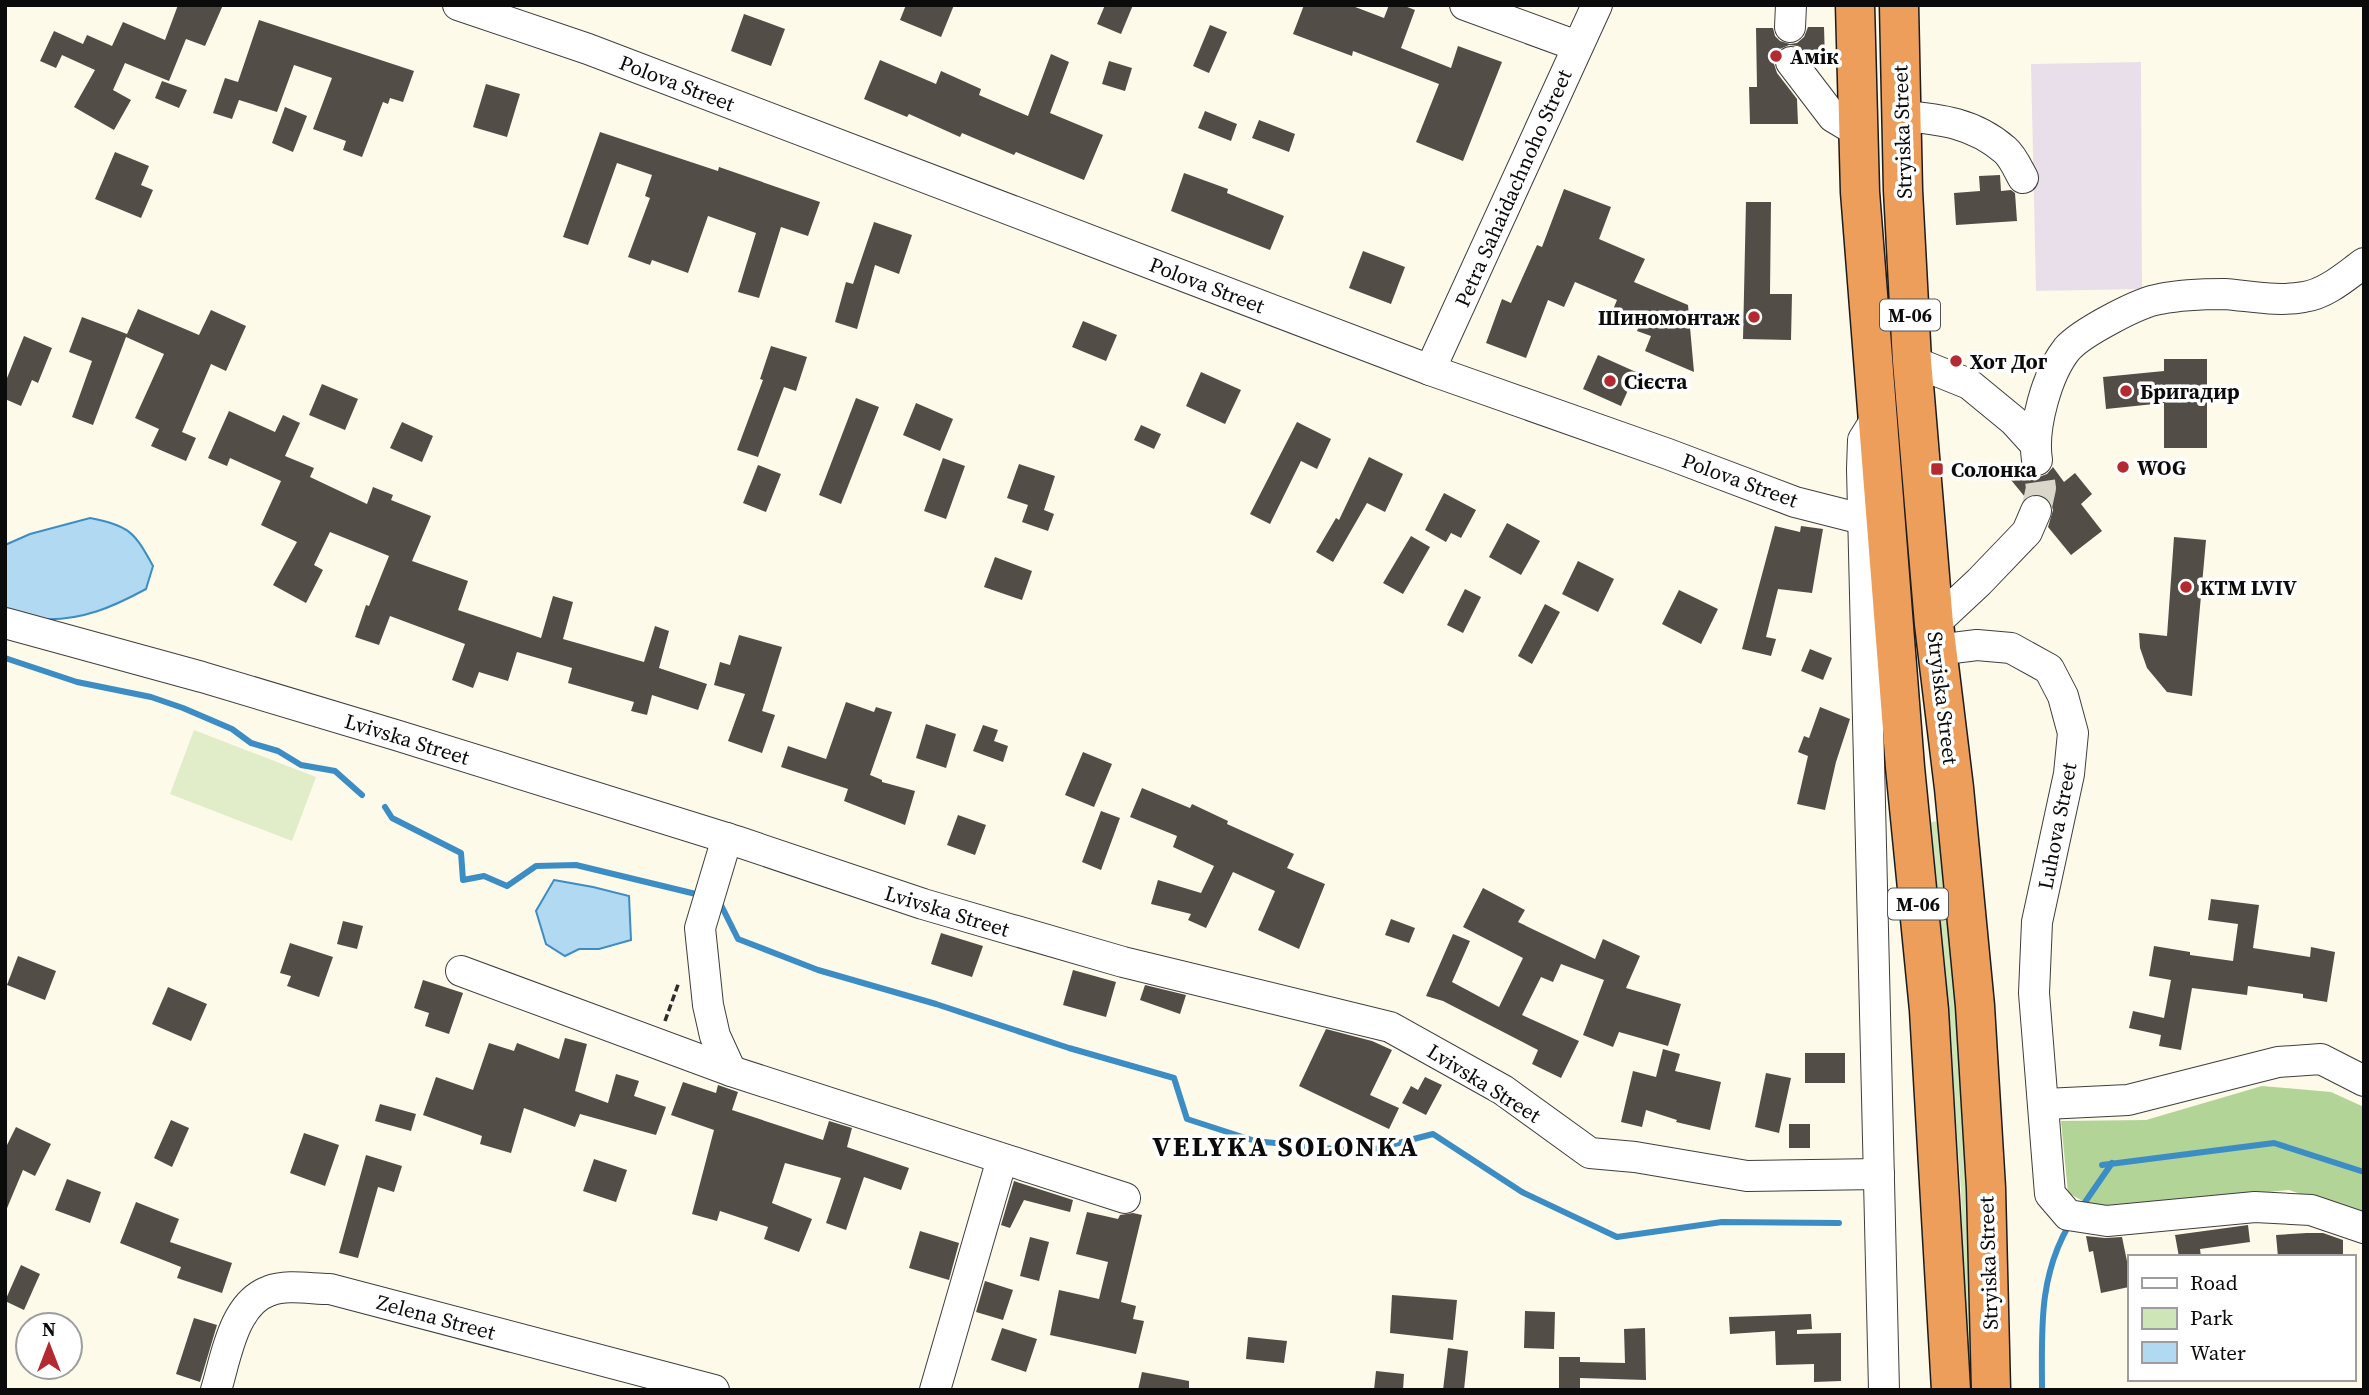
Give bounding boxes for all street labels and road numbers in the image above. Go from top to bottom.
street label: Polova Street [615,48,739,118]
street label: Petra Sahaidachnoho Street [1447,64,1579,311]
street label: Stryiska Street [1885,64,1919,199]
street label: Polova Street [1145,250,1269,320]
road number: М-06 [1880,300,1940,330]
street label: Polova Street [1678,446,1802,514]
street label: Stryiska Street [1920,630,1966,766]
street label: Lvivska Street [341,706,473,772]
street label: Luhova Street [2031,760,2084,892]
street label: Lvivska Street [881,878,1013,944]
road number: М-06 [1888,888,1948,920]
street label: Lvivska Street [1422,1037,1546,1130]
street label: Stryiska Street [1971,1195,2005,1330]
street label: Zelena Street [373,1287,499,1347]

